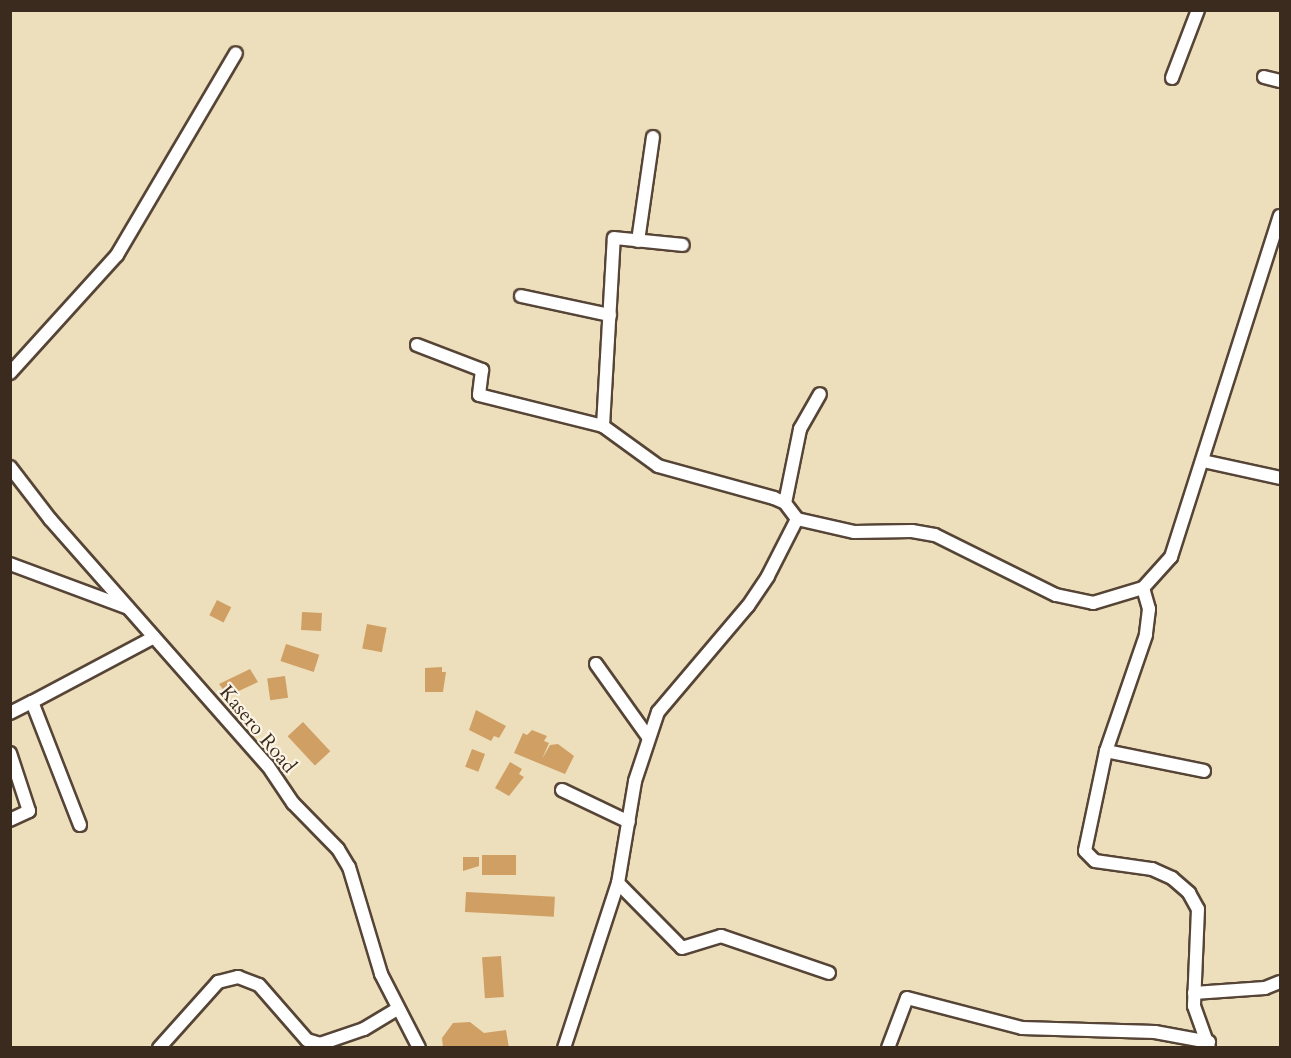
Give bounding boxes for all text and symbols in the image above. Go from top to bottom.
street label: Kasero Road [215,680,301,778]

